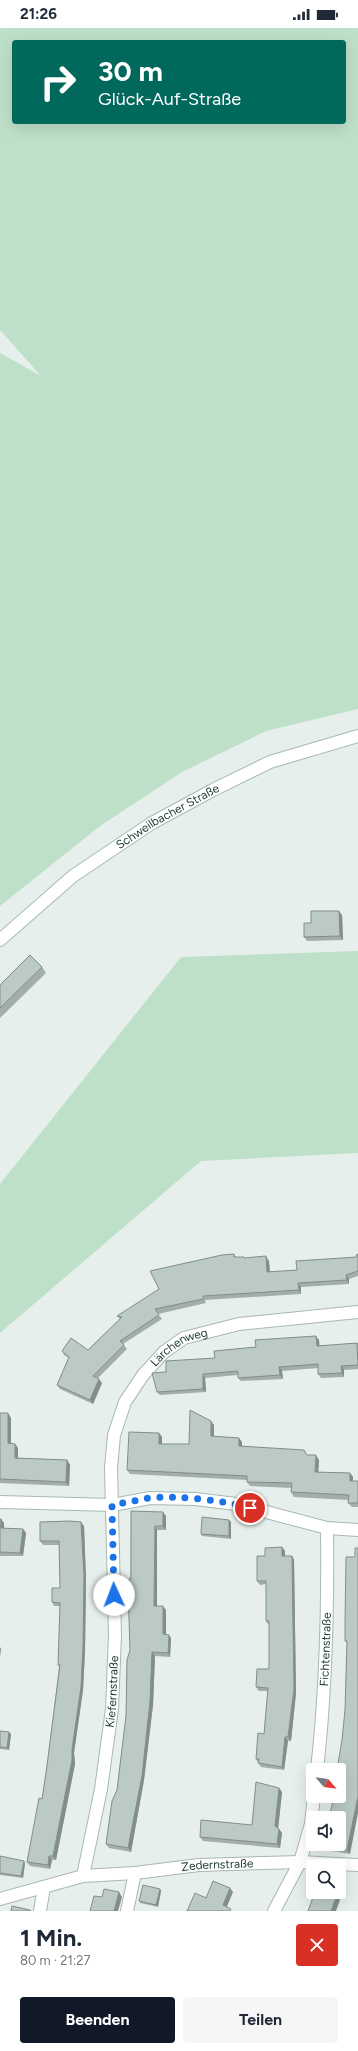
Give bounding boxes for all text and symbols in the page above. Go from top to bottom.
text: 21:26 [20,5,57,23]
text: 30 m [98,54,163,88]
icon: right [32,56,84,108]
text: Glück-Auf-Straße [98,88,241,110]
street label: Schweilbacher Straße [113,781,222,852]
street label: Lärchenweg [147,1325,209,1369]
pin [233,1491,267,1525]
icon: arrive [239,1497,261,1519]
position arrow [93,1574,135,1616]
street label: Fichtenstraße [317,1612,334,1687]
street label: Kiefernstraße [103,1655,121,1728]
north arrow [306,1763,346,1803]
map controls [306,1763,346,1899]
button: sound [306,1811,346,1851]
street label: Zedernstraße [180,1856,254,1874]
button: search [306,1859,346,1899]
text: 1 Min. [20,1923,82,1952]
button: close [296,1924,338,1966]
text: 80 m · 21:27 [20,1953,91,1968]
button: Beenden [20,1997,175,2043]
button: Teilen [183,1997,338,2043]

